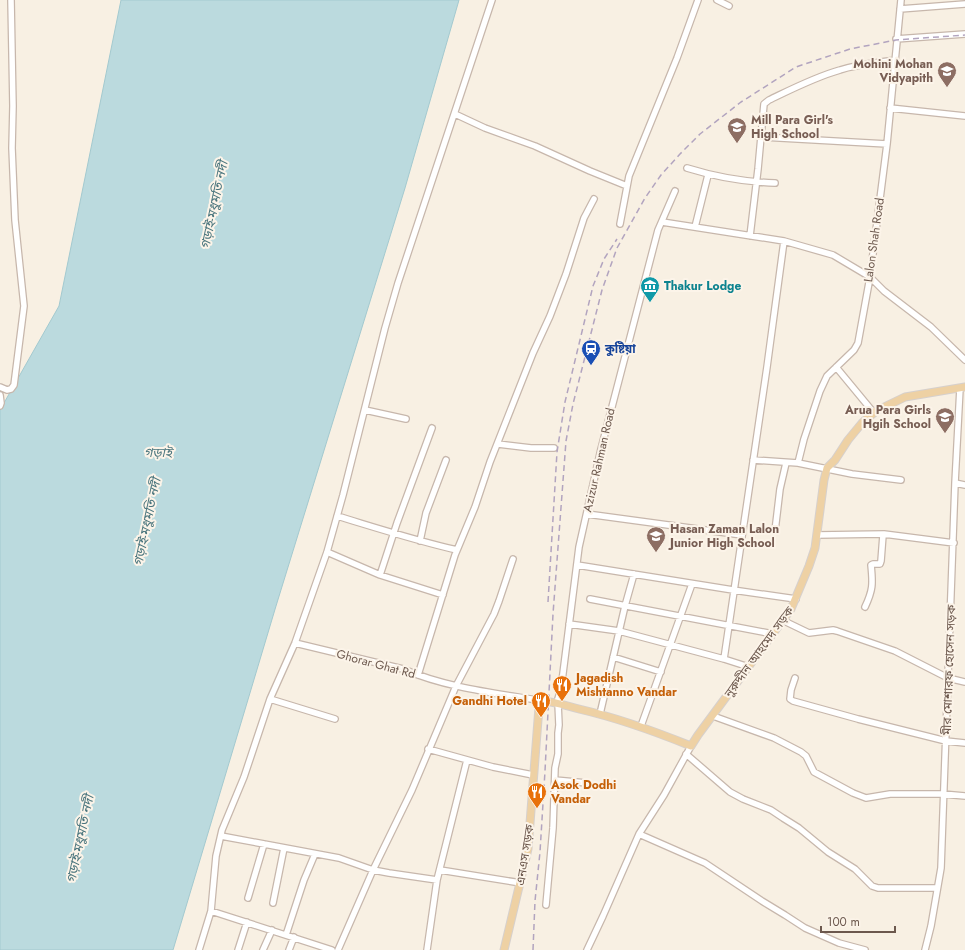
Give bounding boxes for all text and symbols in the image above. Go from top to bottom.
place label: Mohini Mohan Vidyapith [853,55,933,87]
school or university icon: Mohini Mohan Vidyapith [936,60,958,88]
place label: Mill Para Girl's High School [751,111,833,143]
school or university icon: Mill Para Girl's High School [726,116,748,144]
water label: গড়াই-মধুমতি নদী [195,157,233,251]
street label: Lalon Shah Road [859,197,889,283]
museum icon: Thakur Lodge [639,275,661,303]
place label: Thakur Lodge [664,277,741,295]
station icon: কুষ্টিয়া [580,338,602,366]
place label: কুষ্টিয়া [604,340,636,358]
place label: Arua Para Girls Hgih School [844,401,932,433]
street label: Azizur Rahman Road [578,406,620,514]
school or university icon: Arua Para Girls Hgih School [934,406,956,434]
water label: গড়াই [144,443,175,462]
water label: গড়াই-মধুমতি নদী [128,474,166,568]
place label: Hasan Zaman Lalon Junior High School [668,520,779,552]
school or university icon: Hasan Zaman Lalon Junior High School [645,525,667,553]
street label: নুরুদ্দীন আহমেদ সড়ক [719,603,798,702]
street label: মীর মোশারফ হোসেন সড়ক [938,604,960,737]
street label: Ghorar Ghat Rd [334,645,418,683]
place label: Jagadish Mishtanno Vandar [574,669,677,701]
restaurant icon: Jagadish Mishtanno Vandar [551,674,573,702]
restaurant icon: Gandhi Hotel [530,690,552,718]
place label: Gandhi Hotel [452,692,527,710]
place label: Asok Dodhi Vandar [550,776,616,808]
restaurant icon: Asok Dodhi Vandar [526,781,548,809]
water label: গড়াই-মধুমতি নদী [61,791,99,885]
street label: এনএস সড়ক [511,823,539,887]
scale bar [821,908,895,934]
text: 100 m [827,913,860,931]

